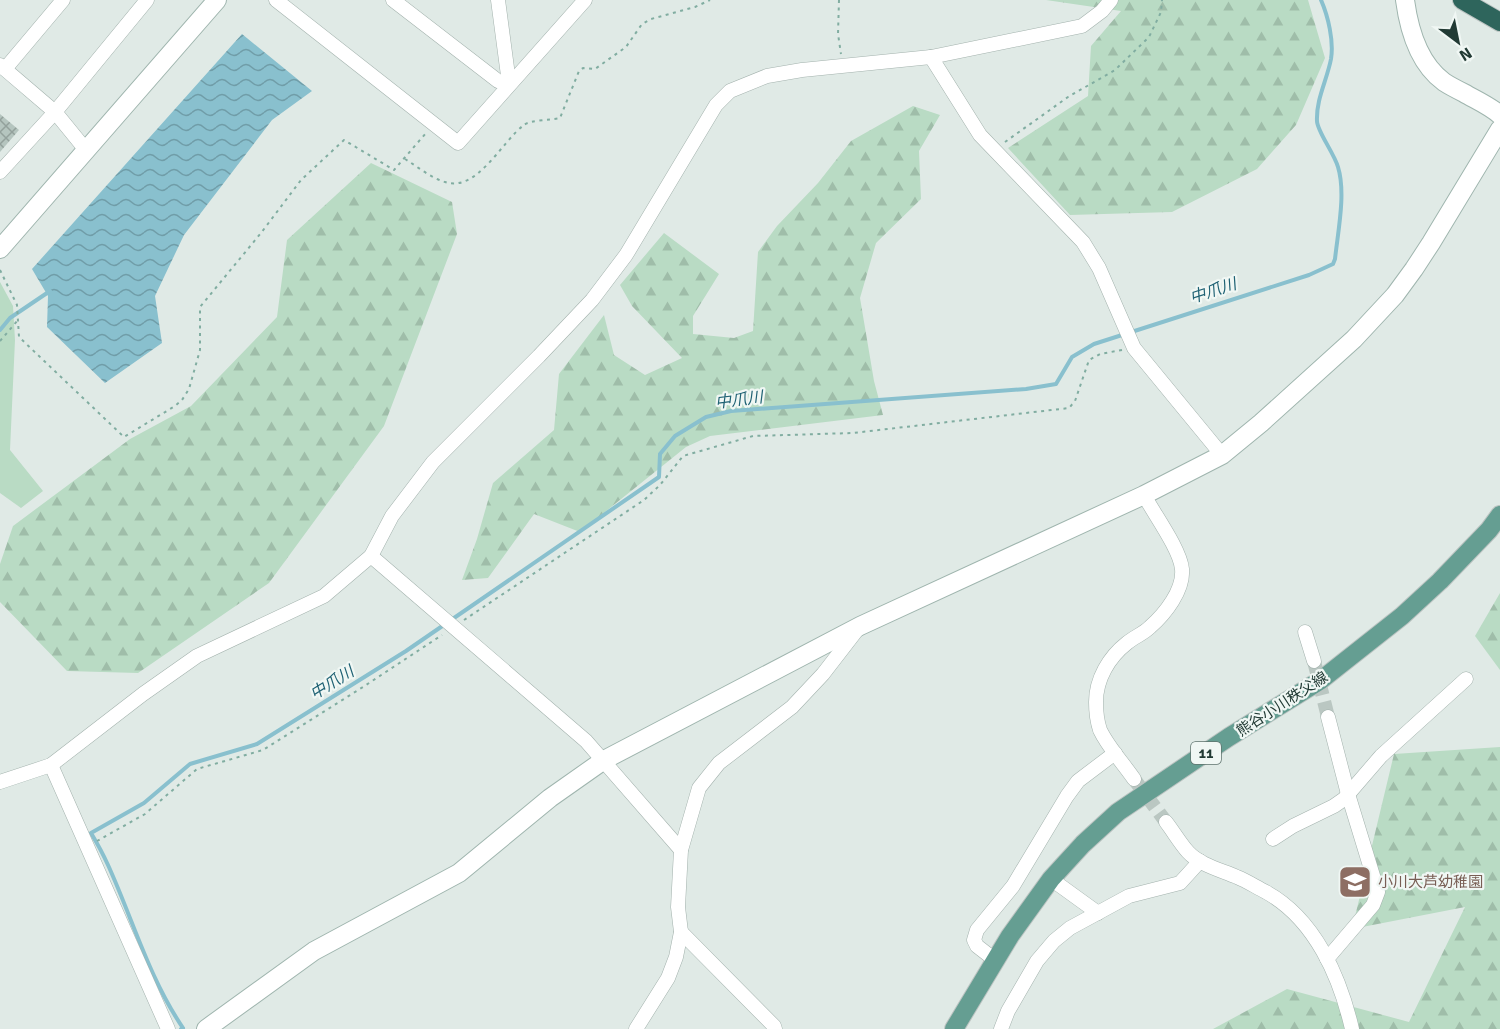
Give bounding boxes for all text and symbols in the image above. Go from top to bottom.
north arrow [1428,12,1488,72]
text: N [1455,42,1475,65]
water label: 中爪川 [1187,273,1241,308]
water label: 中爪川 [714,387,766,413]
water label: 中爪川 [306,661,359,704]
street label: 熊谷小川秩父線 [1233,668,1331,740]
road number: 11 [1191,742,1221,764]
school or university icon: 小川大芦幼稚園 [1337,864,1373,900]
place label: 小川大芦幼稚園 [1378,873,1483,891]

